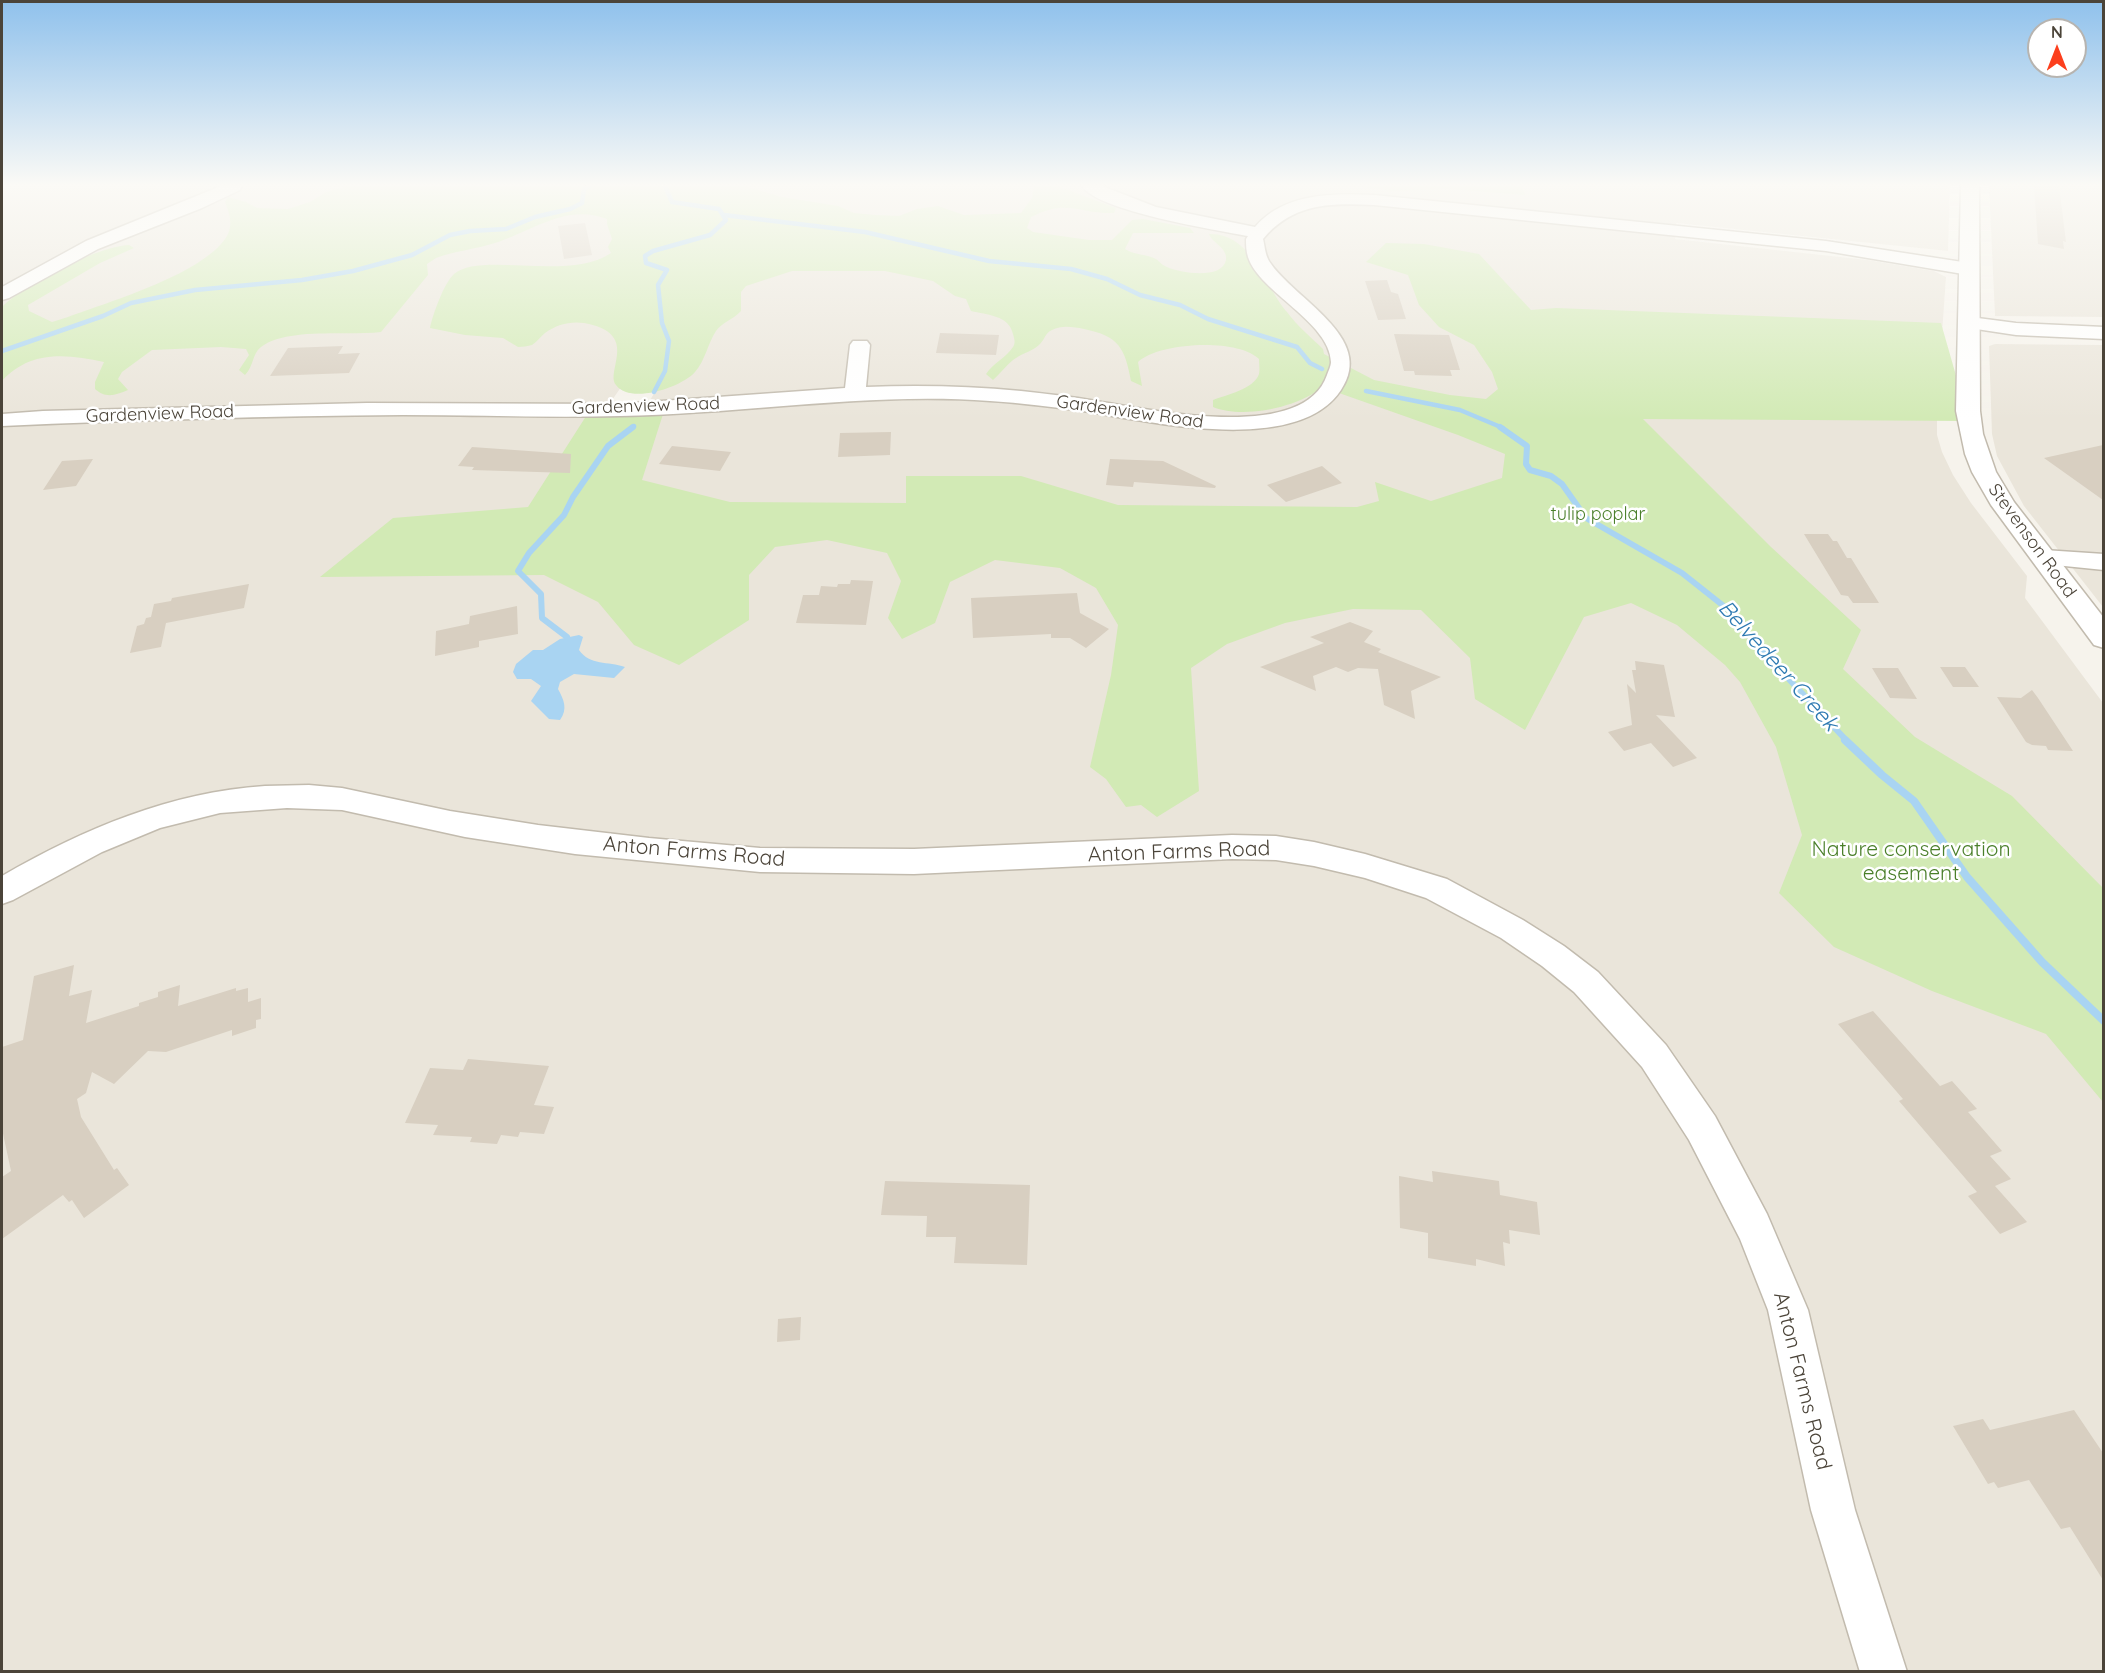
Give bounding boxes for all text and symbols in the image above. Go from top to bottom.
north arrow [2027,18,2087,78]
text: N [2051,22,2063,42]
street label: Gardenview Road [1055,391,1205,433]
street label: Gardenview Road [572,393,720,419]
street label: Gardenview Road [86,401,234,427]
street label: Stevenson Road [1983,480,2081,602]
park label: tulip poplar [1551,504,1645,526]
water label: Belvedeer Creek [1712,595,1844,737]
street label: Anton Farms Road [602,831,786,873]
street label: Anton Farms Road [1087,836,1271,868]
park label: Nature conservation easement [1811,837,2011,887]
street label: Anton Farms Road [1768,1289,1836,1473]

